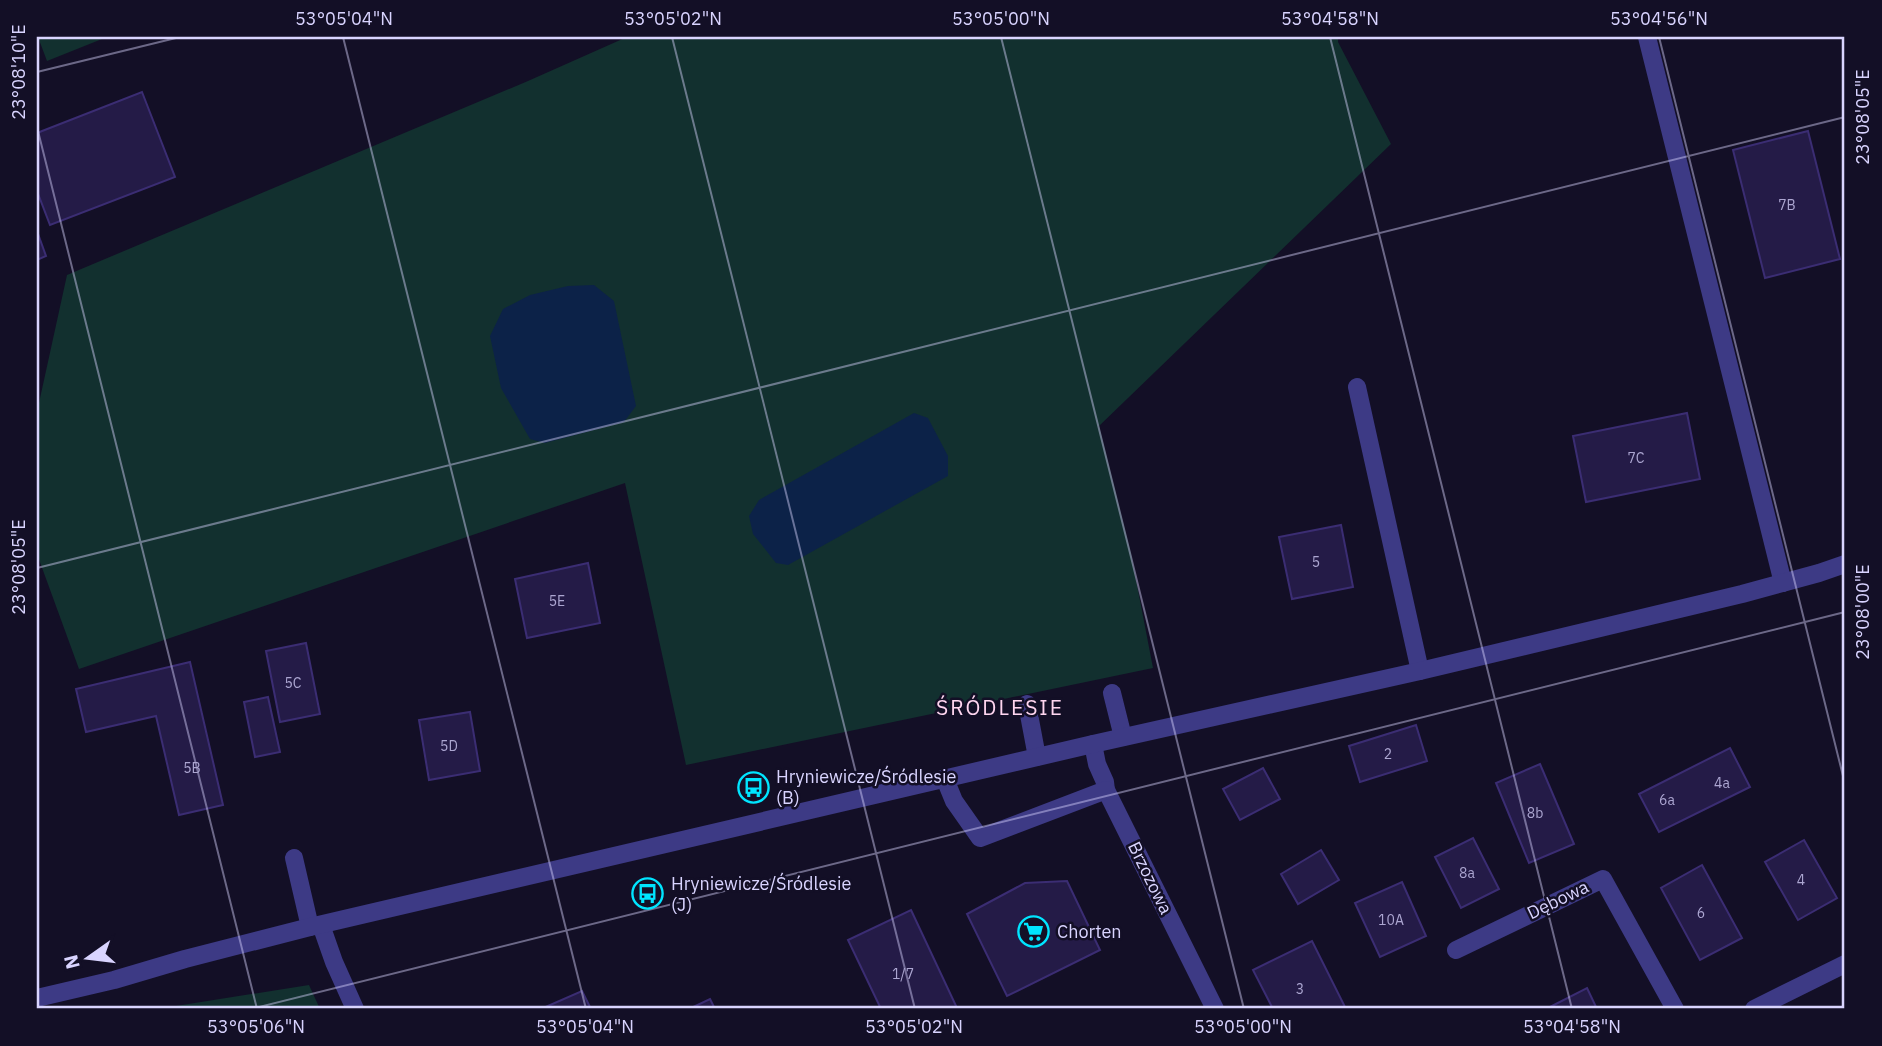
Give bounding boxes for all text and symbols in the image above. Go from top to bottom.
text: 53°05'04"N [295,7,393,30]
text: 53°05'02"N [624,7,722,30]
text: 53°05'00"N [952,7,1050,30]
text: 53°04'58"N [1281,7,1379,30]
text: 53°04'56"N [1610,7,1708,30]
text: 23°08'10"E [7,24,30,120]
text: 23°08'05"E [1851,69,1874,165]
house number: 7B [1778,196,1796,214]
house number: 7C [1627,449,1645,467]
text: 23°08'05"E [7,519,30,615]
house number: 5 [1312,553,1320,571]
text: 23°08'00"E [1851,564,1874,660]
house number: 5E [549,592,565,610]
house number: 5C [284,674,302,692]
district label: ŚRÓDLESIE [936,693,1064,721]
house number: 5D [440,737,458,755]
house number: 2 [1384,745,1392,763]
house number: 5B [183,759,201,777]
place label: Hryniewicze/Śródlesie (B) [776,765,957,809]
bus stop icon: Hryniewicze/Śródlesie (B) [736,770,770,804]
house number: 4a [1714,774,1730,792]
house number: 6a [1659,791,1675,809]
house number: 8b [1527,804,1543,822]
street label: Brzozowa [1123,838,1178,918]
house number: 8a [1459,864,1475,882]
house number: 4 [1797,871,1805,889]
place label: Hryniewicze/Śródlesie (J) [671,872,852,916]
street label: Dębowa [1523,875,1593,924]
bus stop icon: Hryniewicze/Śródlesie (J) [631,877,665,911]
house number: 6 [1697,904,1705,922]
house number: 10A [1378,911,1404,929]
supermarket icon: Chorten [1017,915,1051,949]
place label: Chorten [1057,920,1122,943]
north arrow [52,923,122,993]
text: N [58,953,85,972]
house number: 1/7 [892,965,914,983]
house number: 3 [1296,980,1304,998]
text: 53°05'06"N [207,1015,305,1038]
text: 53°05'04"N [536,1015,634,1038]
text: 53°05'02"N [865,1015,963,1038]
text: 53°05'00"N [1194,1015,1292,1038]
text: 53°04'58"N [1523,1015,1621,1038]

